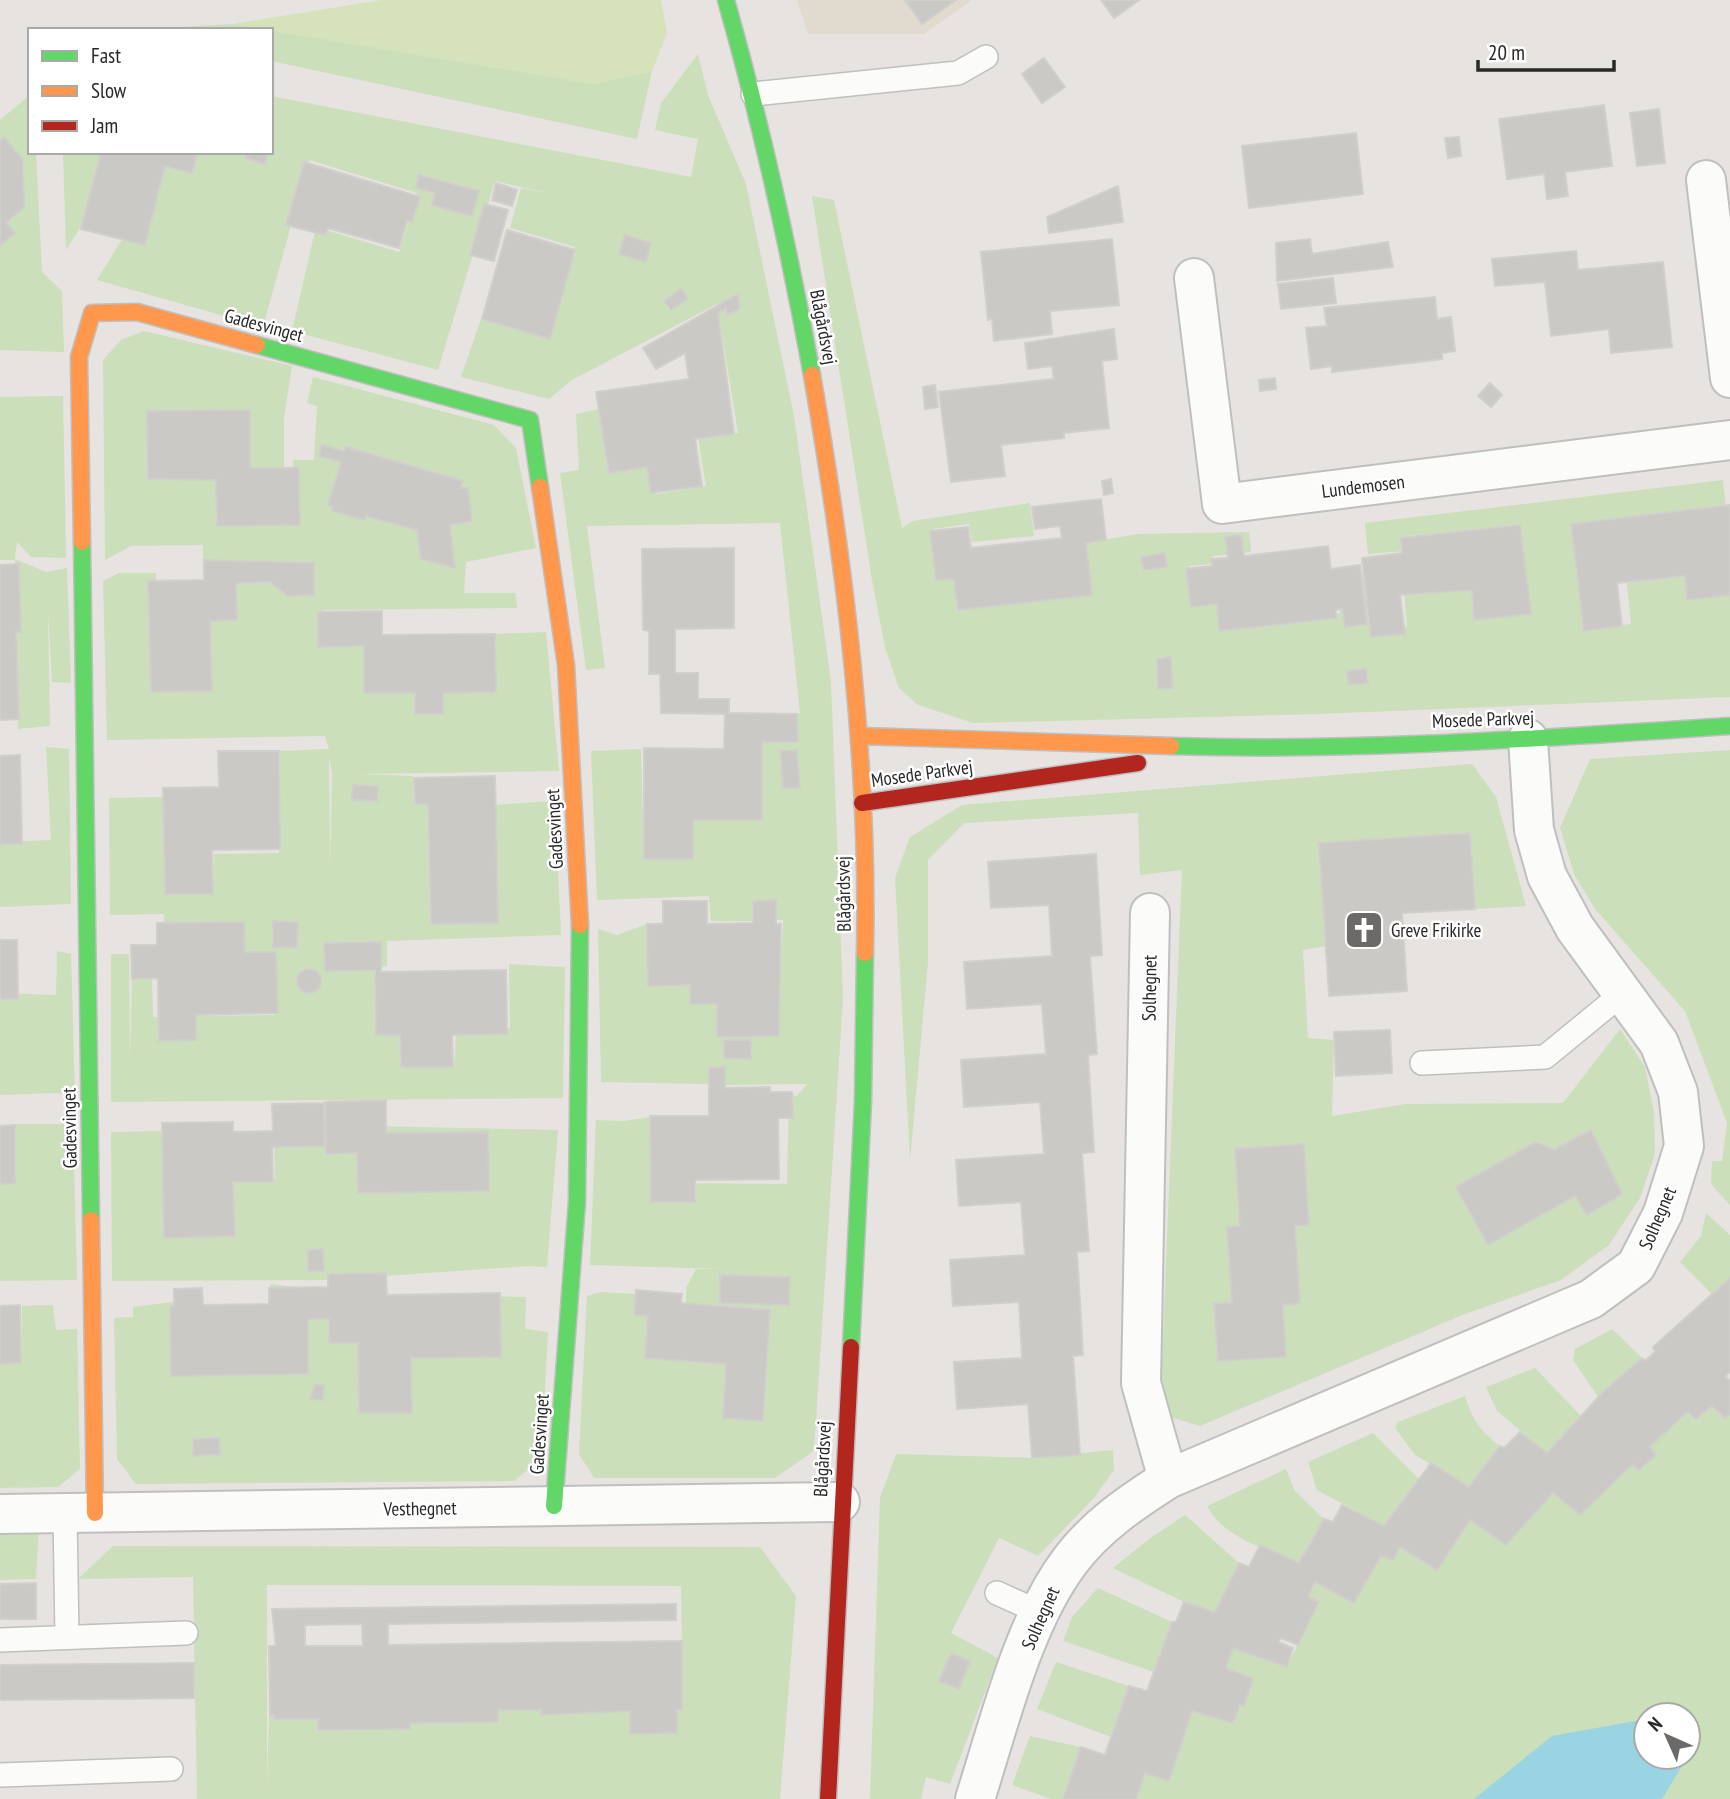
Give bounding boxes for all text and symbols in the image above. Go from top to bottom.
legend [28,28,273,154]
scale bar [1478,28,1614,72]
text: 20 m [1488,39,1525,66]
text: Fast [91,42,121,69]
text: Slow [91,77,127,104]
text: Jam [90,112,118,139]
street label: Blågårdsvej [805,287,843,367]
street label: Gadesvinget [222,303,307,347]
street label: Lundemosen [1320,469,1406,503]
street label: Mosede Parkvej [1431,705,1535,733]
street label: Mosede Parkvej [870,754,974,792]
street label: Gadesvinget [540,787,568,870]
street label: Blågårdsvej [830,856,856,932]
church icon: Greve Frikirke [1343,909,1385,951]
place label: Greve Frikirke [1391,918,1481,942]
street label: Solhegnet [1136,954,1162,1021]
street label: Gadesvinget [56,1087,82,1168]
street label: Solhegnet [1633,1182,1681,1253]
street label: Gadesvinget [524,1392,554,1475]
street label: Blågårdsvej [808,1420,836,1498]
street label: Vesthegnet [382,1495,457,1521]
street label: Solhegnet [1016,1582,1065,1653]
north arrow [1632,1701,1702,1771]
text: N [1643,1712,1667,1736]

